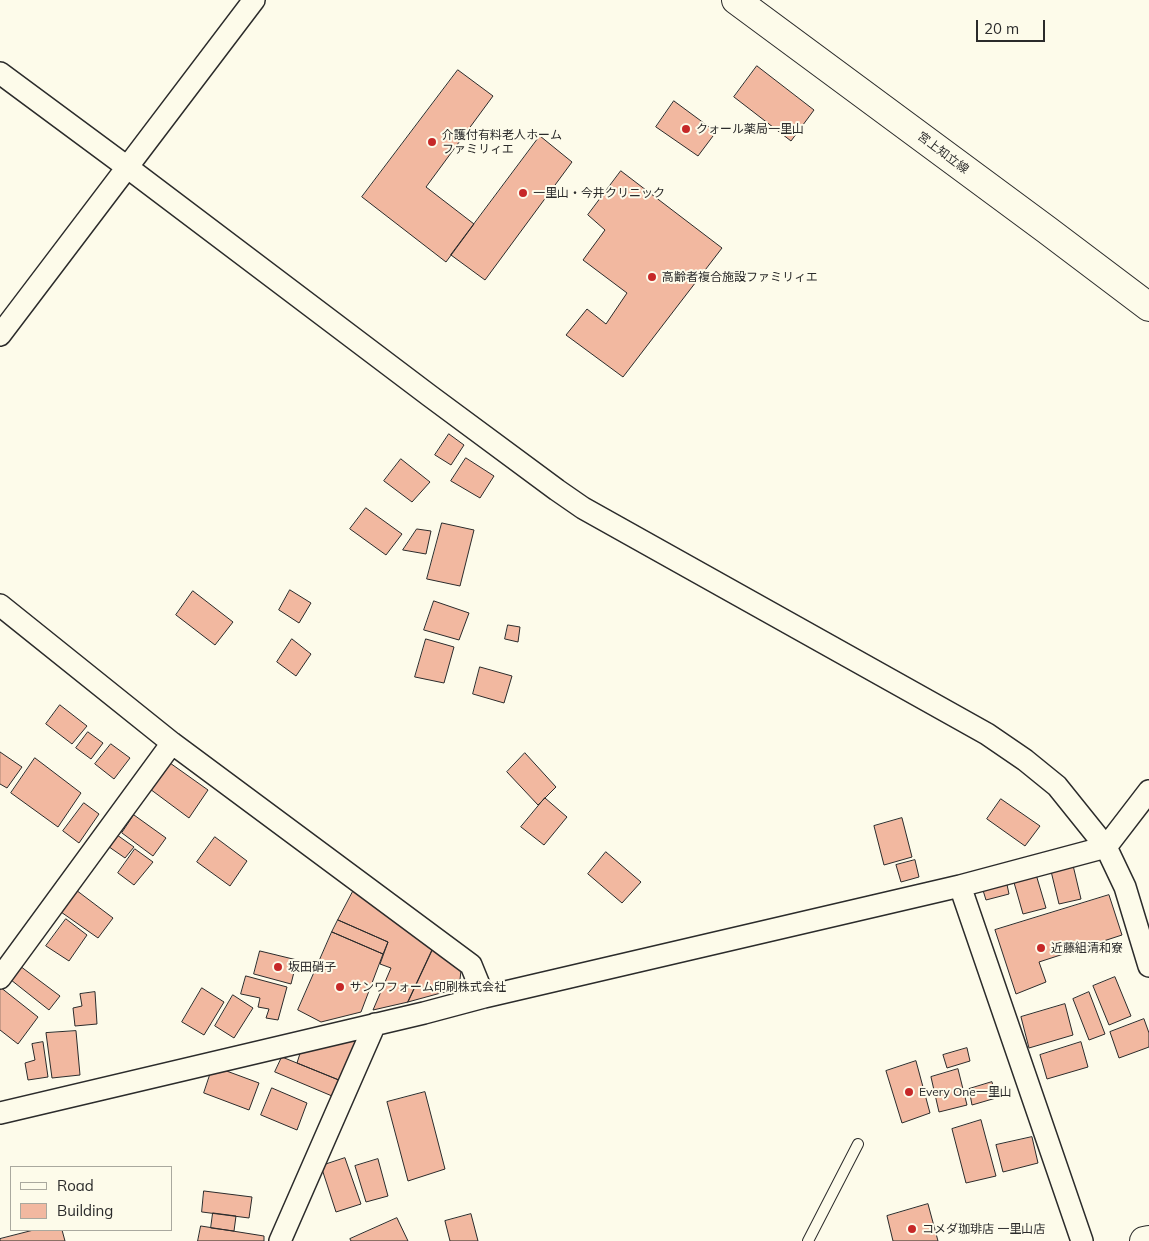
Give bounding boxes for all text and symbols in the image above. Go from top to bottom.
scale bar [979,10,1048,42]
text: 20 m [984,19,1019,38]
place label: クォール薬局一里山 [696,122,804,136]
marker: クォール薬局一里山 [680,123,692,135]
place label: 介護付有料老人ホーム ファミリィエ [442,128,562,156]
street label: 宮上知立線 [915,129,971,177]
marker: 介護付有料老人ホーム ファミリィエ [426,136,438,148]
place label: 一里山・今井クリニック [533,186,665,200]
marker: 一里山・今井クリニック [517,187,529,199]
place label: 高齢者複合施設ファミリィエ [662,270,818,284]
marker: 高齢者複合施設ファミリィエ [646,271,658,283]
place label: 近藤組清和寮 [1051,941,1123,955]
marker: 近藤組清和寮 [1035,942,1047,954]
place label: 坂田硝子 [288,960,336,974]
marker: 坂田硝子 [272,961,284,973]
place label: サンワフォーム印刷株式会社 [350,980,506,994]
marker: サンワフォーム印刷株式会社 [334,981,346,993]
place label: Every One一里山 [919,1085,1012,1099]
marker: Every One一里山 [903,1086,915,1098]
legend [10,1166,172,1231]
text: Road [57,1176,94,1195]
text: Building [57,1201,113,1220]
place label: コメダ珈琲店 一里山店 [922,1222,1045,1236]
marker: コメダ珈琲店 一里山店 [906,1223,918,1235]

